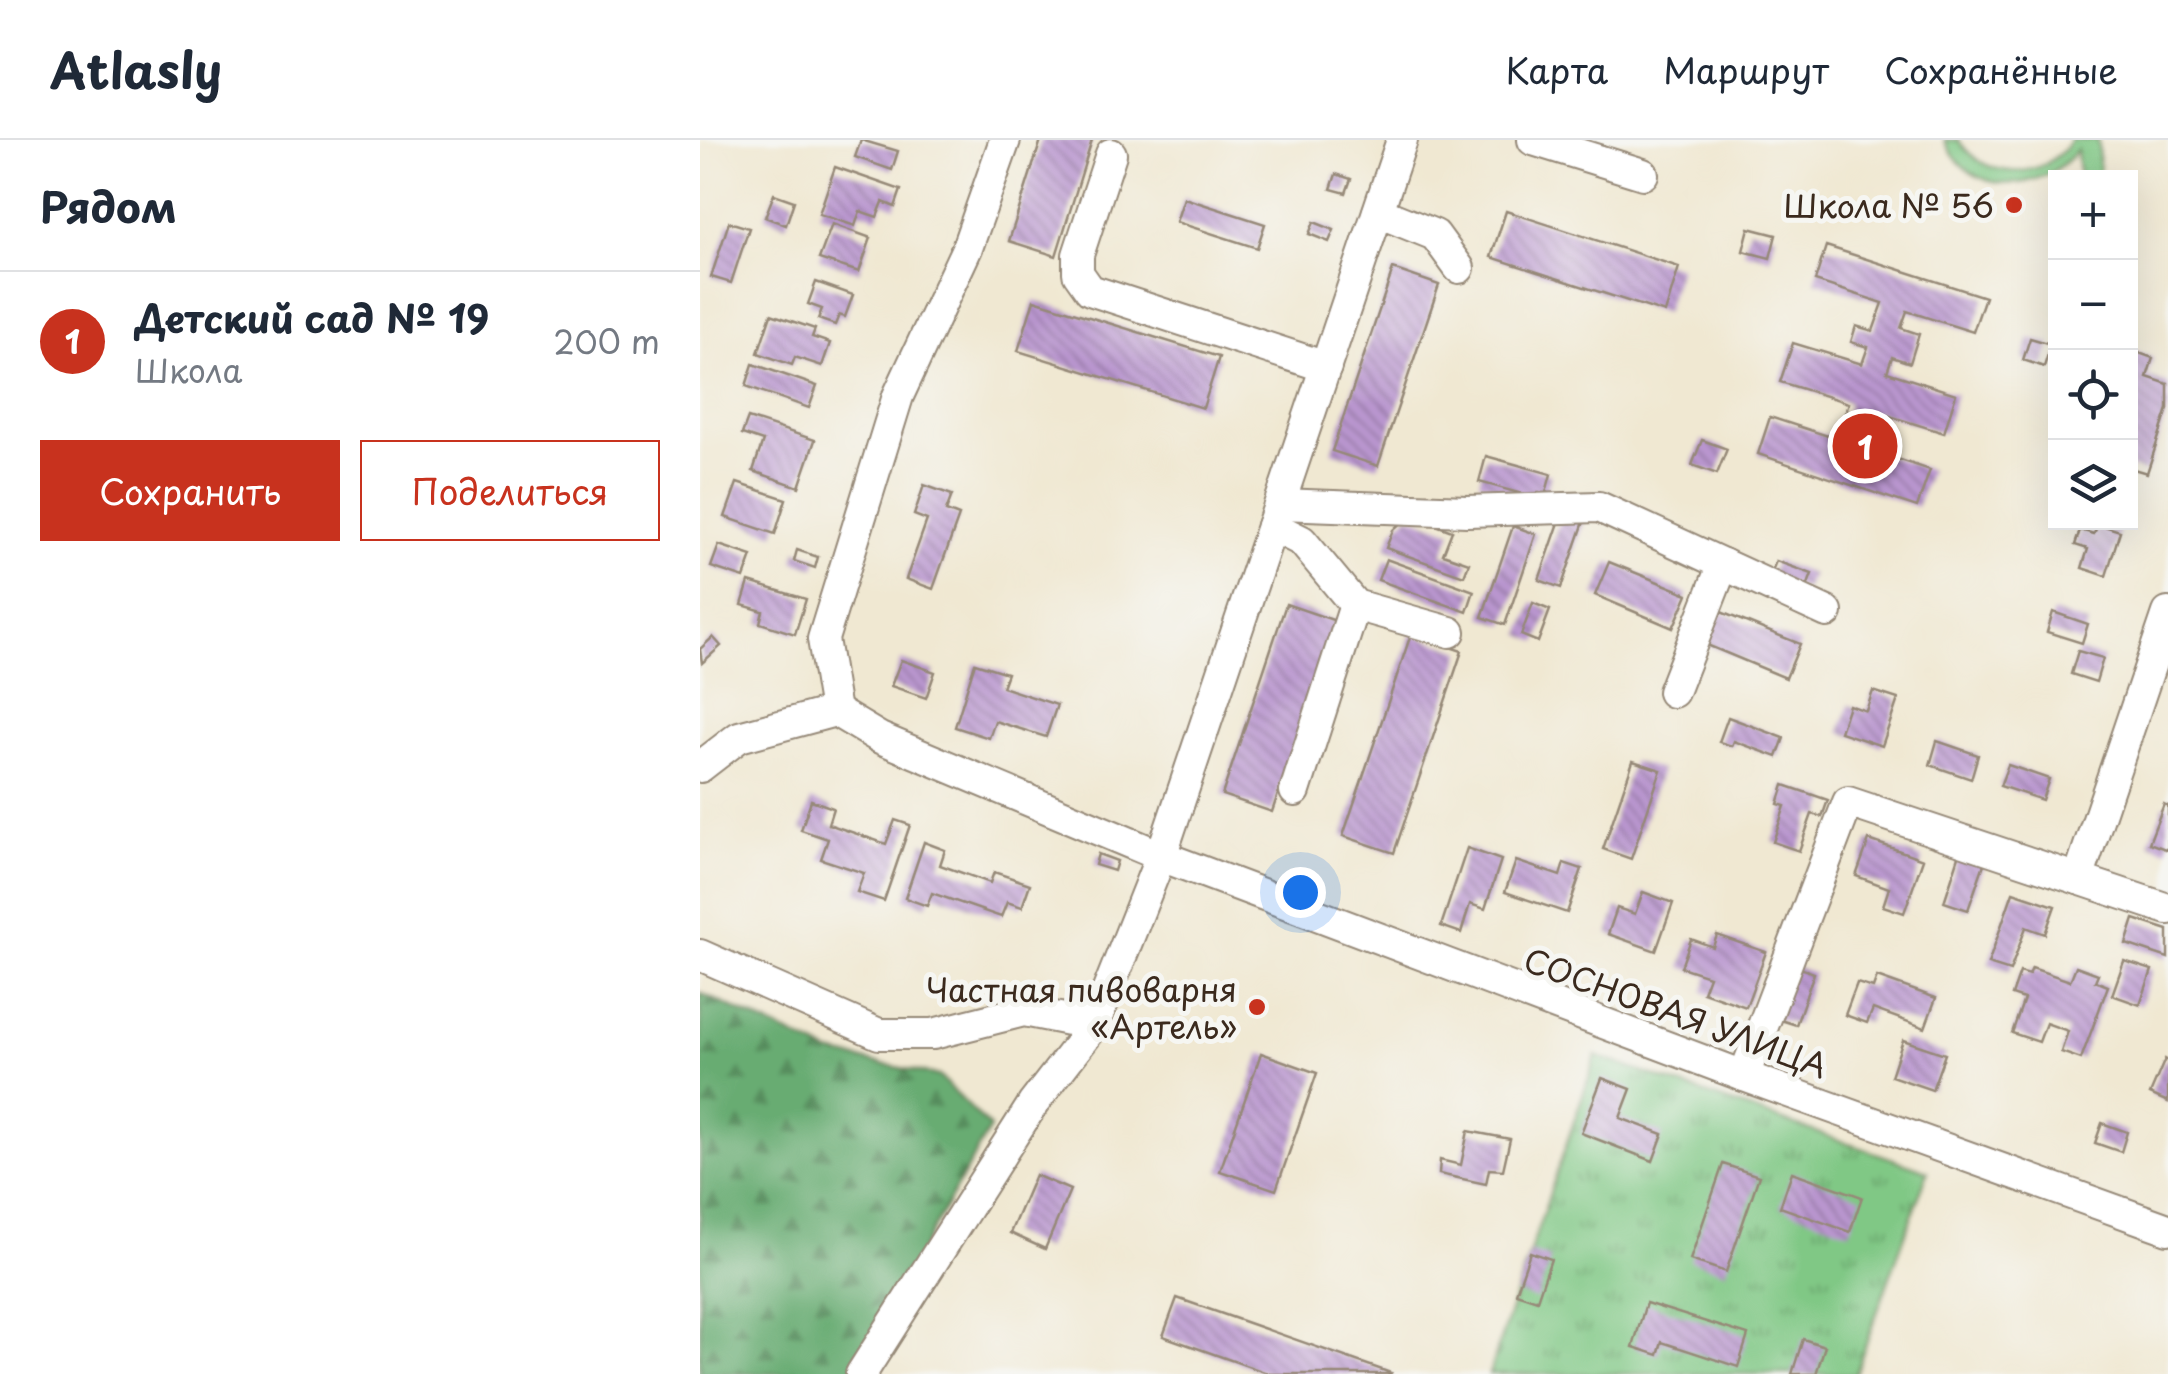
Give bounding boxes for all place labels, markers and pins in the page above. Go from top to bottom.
place label: Школа № 56 [1784,181,1994,229]
marker: Школа № 56 [2003,194,2025,216]
pin: 1 [1832,408,1898,484]
place label: Частная пивоварня «Артель» [926,965,1237,1050]
marker: Частная пивоварня «Артель» [1246,996,1268,1018]

